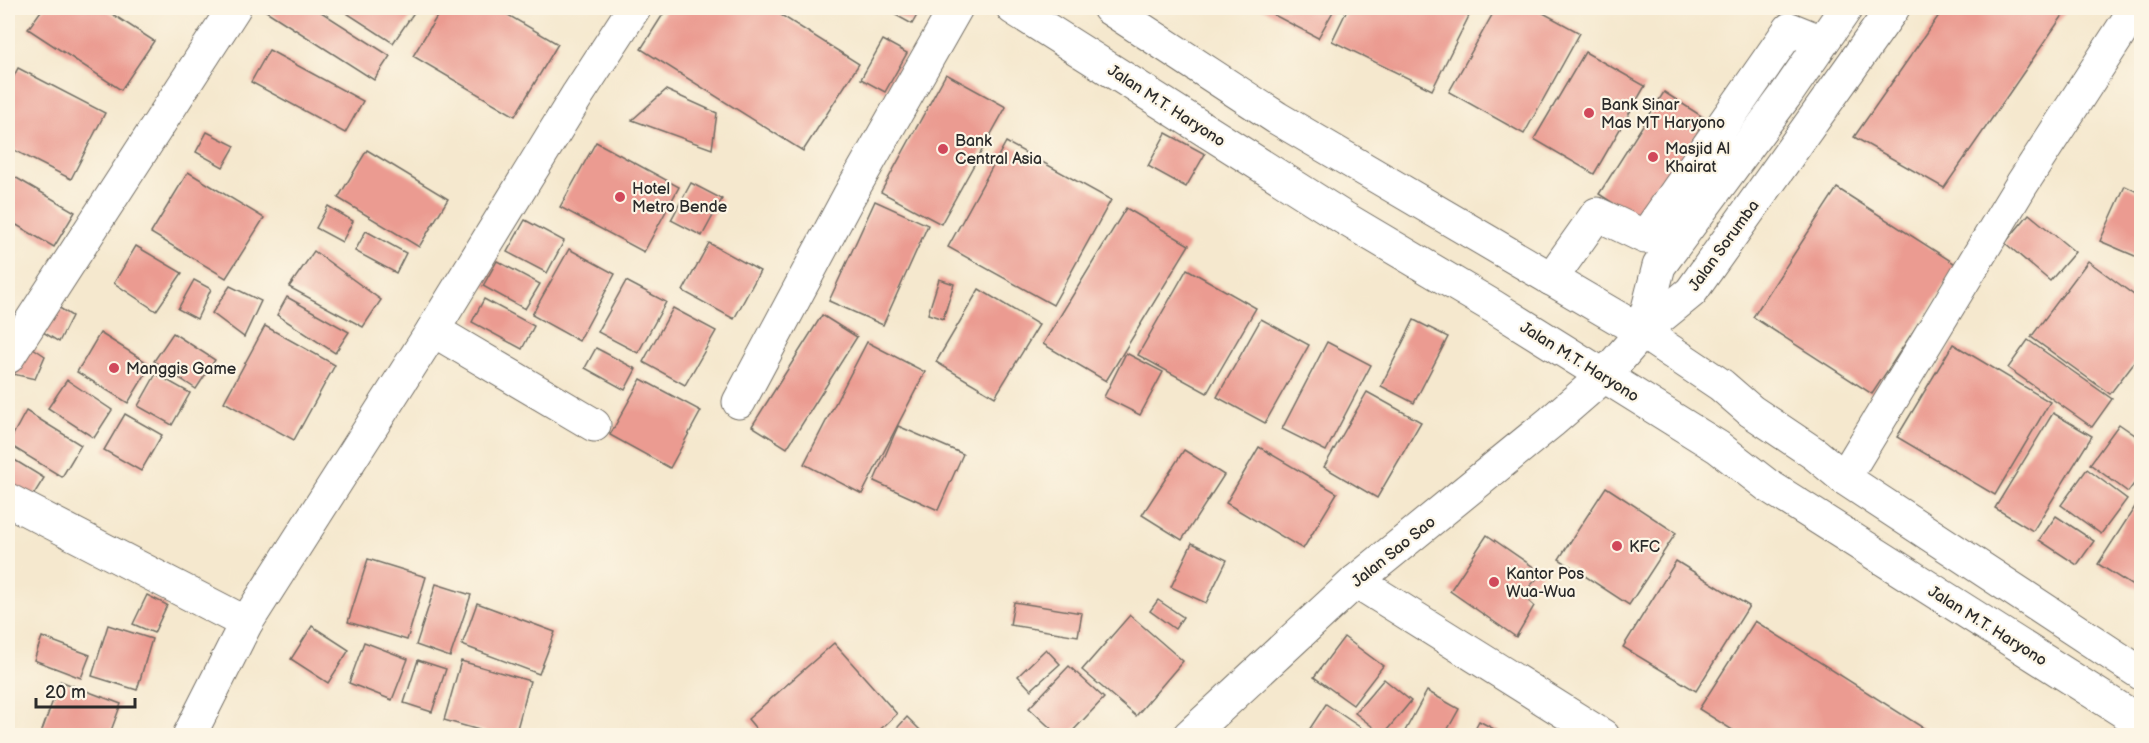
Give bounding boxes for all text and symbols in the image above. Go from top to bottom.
street label: Jalan M.T. Haryono [1104,61,1229,151]
place label: Bank Sinar Mas MT Haryono [1601,96,1725,133]
marker: Bank Sinar Mas MT Haryono [1582,106,1596,120]
place label: Bank Central Asia [955,132,1042,169]
place label: Masjid Al Khairat [1665,140,1730,177]
marker: Bank Central Asia [936,142,950,156]
marker: Masjid Al Khairat [1646,150,1660,164]
place label: Hotel Metro Bende [632,180,728,217]
marker: Hotel Metro Bende [613,190,627,204]
street label: Jalan Sorumba [1685,197,1764,295]
street label: Jalan M.T. Haryono [1516,318,1642,406]
place label: Manggis Game [126,360,237,379]
marker: Manggis Game [107,361,121,375]
street label: Jalan Sao Sao [1348,513,1440,592]
place label: KFC [1629,538,1660,557]
marker: KFC [1610,539,1624,553]
place label: Kantor Pos Wua-Wua [1506,565,1584,602]
marker: Kantor Pos Wua-Wua [1487,575,1501,589]
street label: Jalan M.T. Haryono [1924,582,2050,670]
scale bar [36,671,135,709]
text: 20 m [45,682,86,703]

